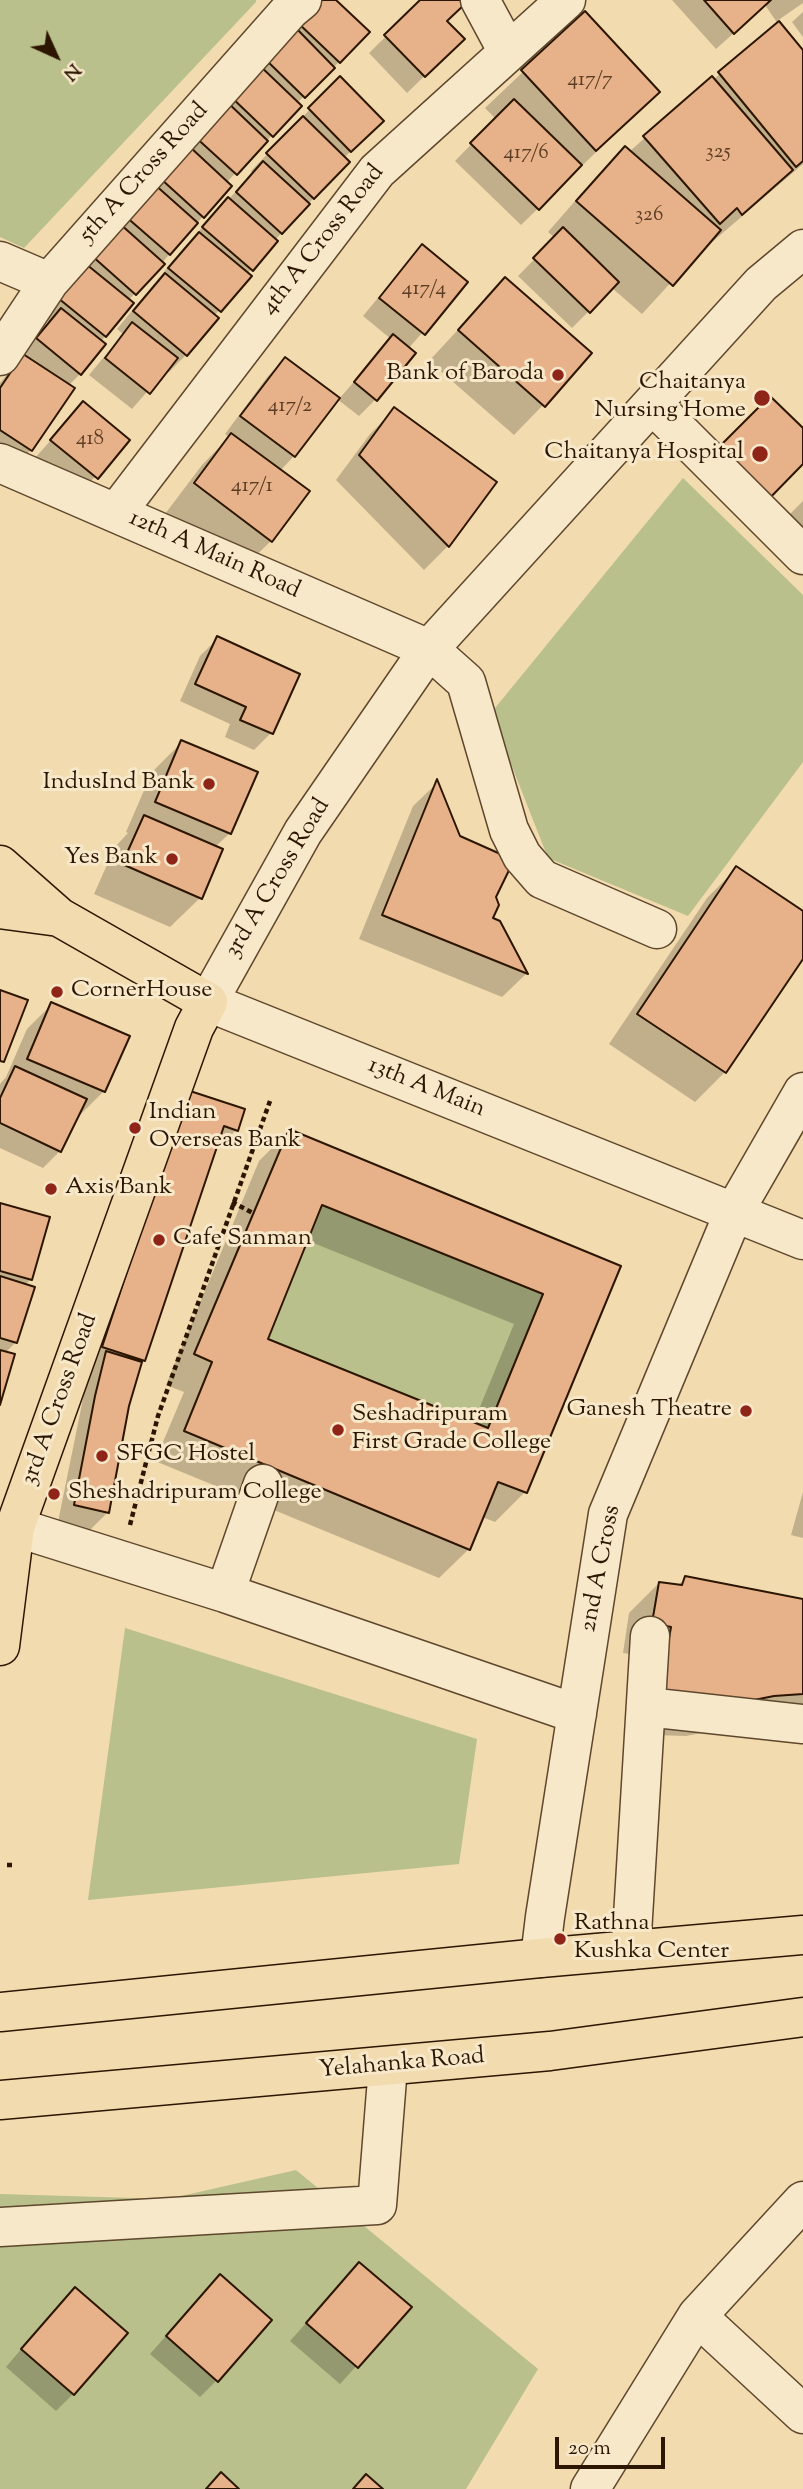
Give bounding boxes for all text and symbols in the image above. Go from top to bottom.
north arrow [21,21,91,91]
text: N [56,56,86,86]
house number: 417/7 [567,68,613,94]
street label: 5th A Cross Road [74,98,216,250]
house number: 325 [705,140,731,166]
house number: 417/6 [503,141,549,167]
street label: 4th A Cross Road [256,160,392,322]
house number: 326 [635,203,663,229]
house number: 417/4 [402,277,446,303]
place label: Bank of Baroda [386,361,544,389]
marker: Bank of Baroda [550,367,566,383]
place label: Chaitanya Nursing Home [594,370,746,426]
marker: Chaitanya Nursing Home [752,388,772,408]
house number: 417/2 [268,394,312,420]
house number: 418 [76,427,104,453]
place label: Chaitanya Hospital [544,440,744,468]
marker: Chaitanya Hospital [750,444,770,464]
house number: 417/1 [231,474,273,500]
street label: 12th A Main Road [124,505,304,607]
place label: IndusInd Bank [43,770,195,798]
marker: IndusInd Bank [201,776,217,792]
street label: 3rd A Cross Road [220,794,338,964]
place label: Yes Bank [64,845,158,873]
marker: Yes Bank [164,851,180,867]
place label: CornerHouse [71,978,212,1006]
marker: CornerHouse [49,984,65,1000]
street label: 13th A Main [363,1052,489,1126]
place label: Indian Overseas Bank [149,1100,301,1156]
marker: Indian Overseas Bank [127,1120,143,1136]
place label: Axis Bank [65,1175,172,1203]
marker: Axis Bank [43,1181,59,1197]
place label: Cafe Sanman [173,1226,312,1254]
marker: Cafe Sanman [151,1232,167,1248]
street label: 3rd A Cross Road [17,1310,105,1490]
place label: Ganesh Theatre [566,1397,732,1425]
place label: Seshadripuram First Grade College [352,1402,551,1458]
marker: Ganesh Theatre [738,1403,754,1419]
marker: Seshadripuram First Grade College [330,1422,346,1438]
place label: SFGC Hostel [116,1442,255,1470]
marker: SFGC Hostel [94,1448,110,1464]
place label: Sheshadripuram College [68,1480,322,1508]
marker: Sheshadripuram College [46,1486,62,1502]
street label: 2nd A Cross [576,1503,628,1635]
place label: Rathna Kushka Center [574,1911,729,1967]
marker: Rathna Kushka Center [552,1931,568,1947]
street label: Yelahanka Road [318,2043,486,2087]
scale bar [558,2422,668,2466]
text: 20 m [568,2434,611,2464]

